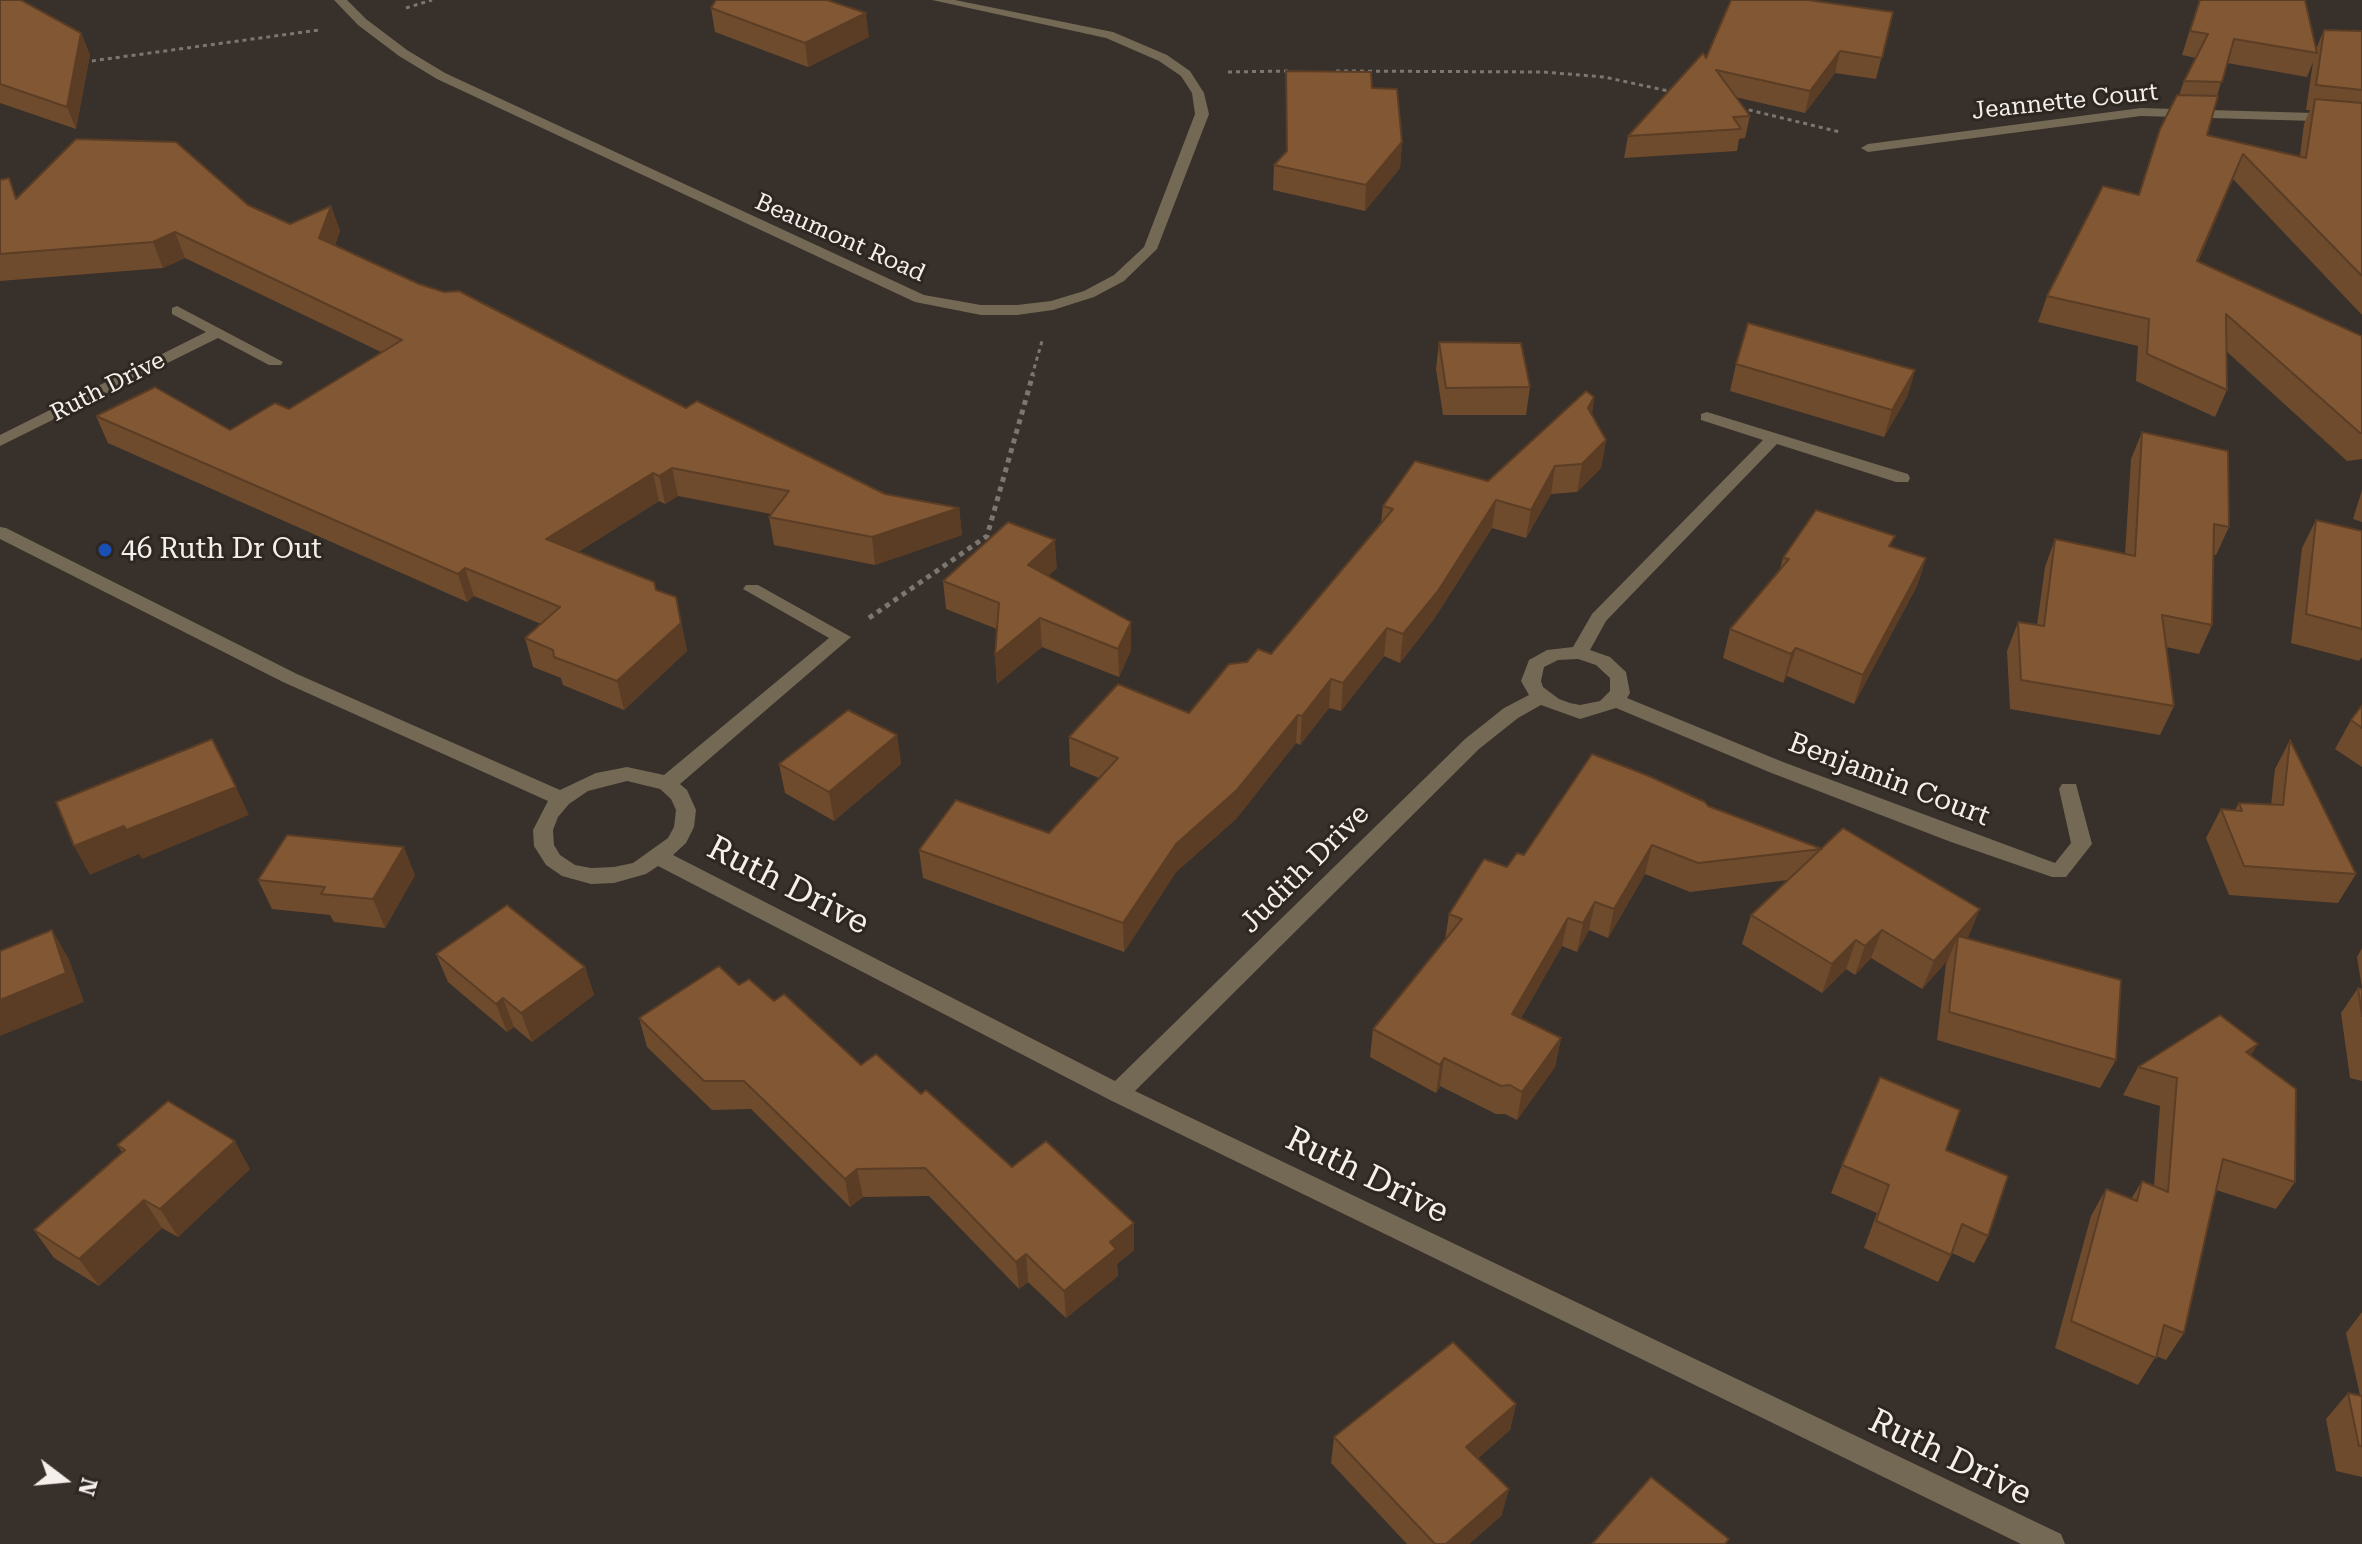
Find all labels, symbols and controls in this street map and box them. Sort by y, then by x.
street label: Jeannette Court [1971,78,2159,126]
street label: Beaumont Road [750,188,930,288]
street label: Ruth Drive [46,346,170,428]
place label: 46 Ruth Dr Out [121,533,322,567]
marker: 46 Ruth Dr Out [96,541,114,559]
street label: Benjamin Court [1784,726,1994,834]
street label: Judith Drive [1234,798,1376,940]
street label: Ruth Drive [700,828,876,944]
street label: Ruth Drive [1279,1119,1455,1233]
street label: Ruth Drive [1862,1401,2038,1515]
north arrow [24,1440,104,1520]
text: N [73,1475,102,1498]

